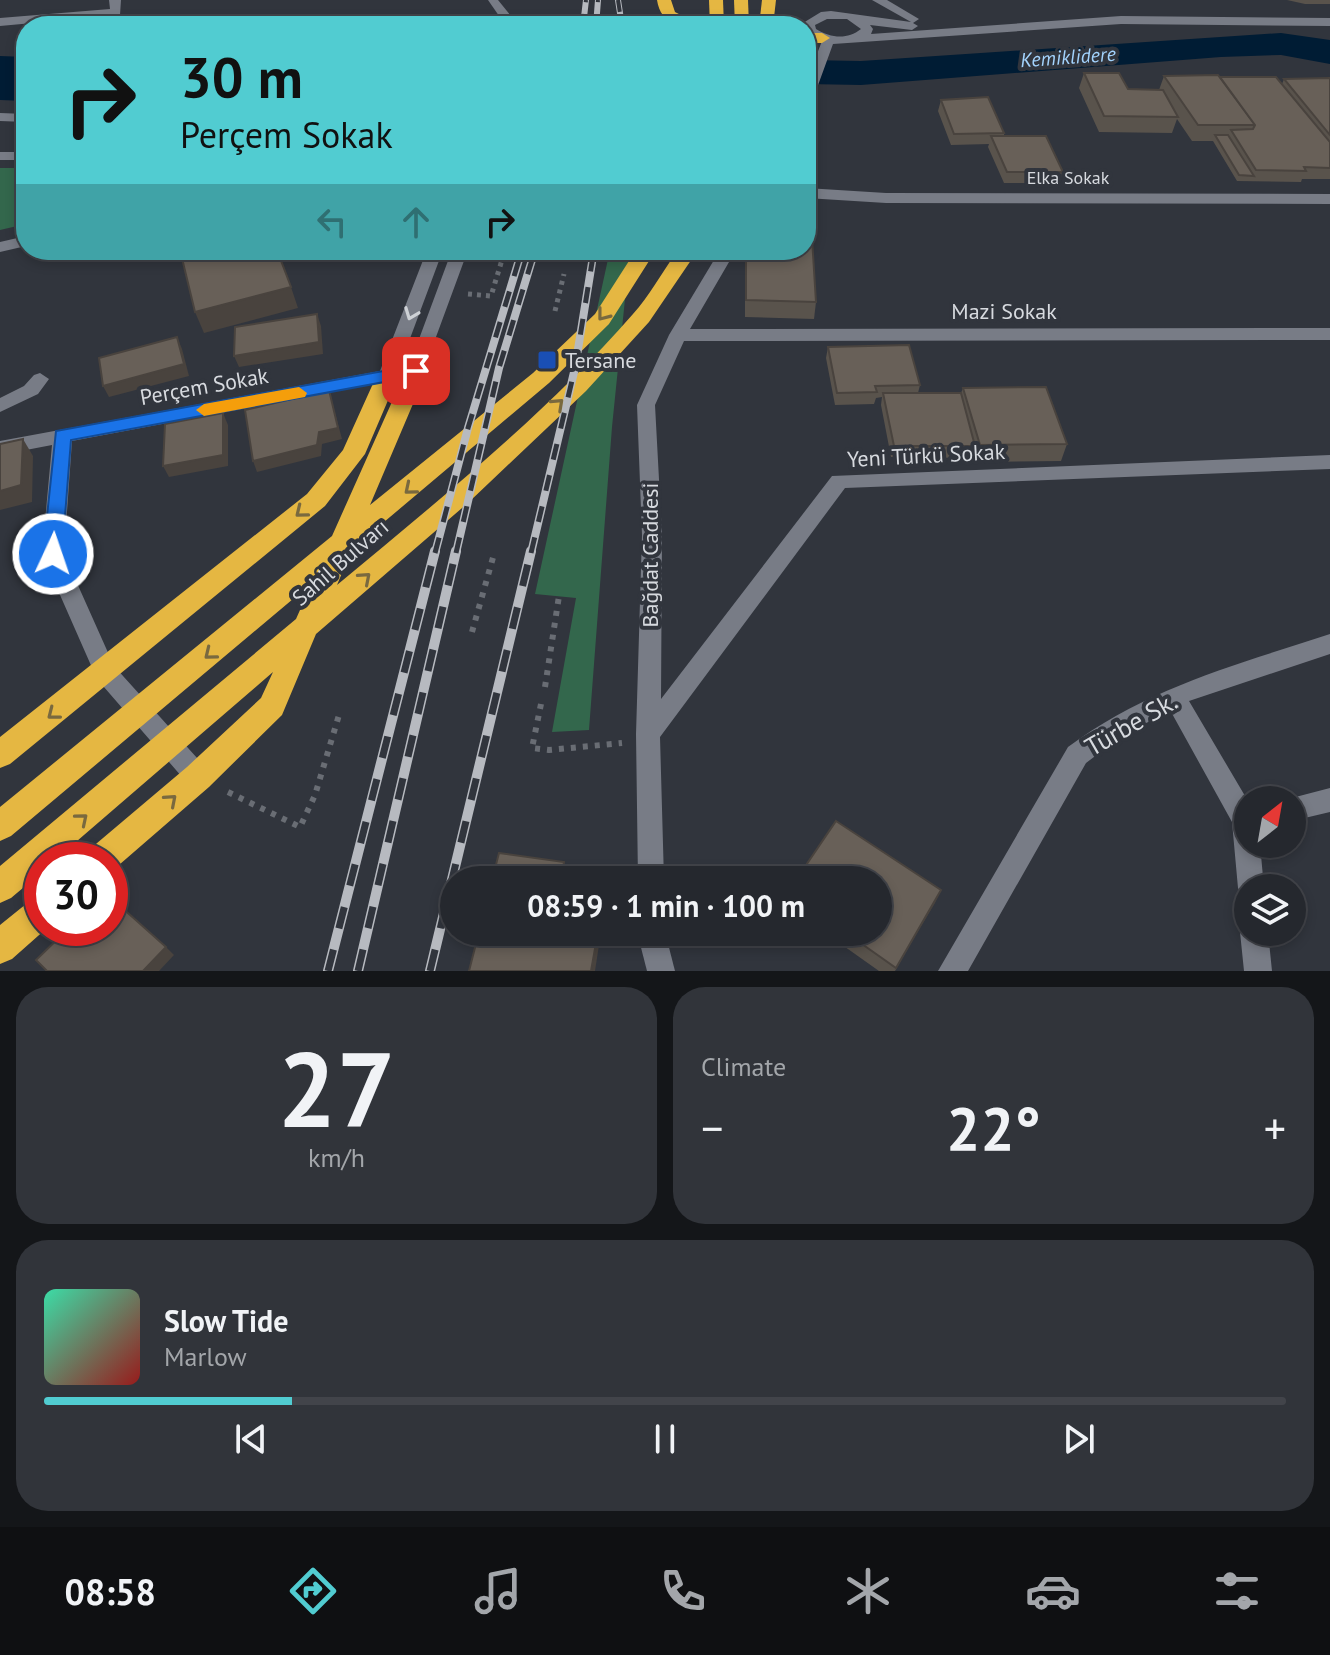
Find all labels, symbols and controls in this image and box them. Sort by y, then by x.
text: 30 m [180,41,303,113]
water label: Kemiklidere [1019,41,1117,73]
icon: right [48,48,152,152]
text: Perçem Sokak [180,111,393,158]
street label: Elka Sokak [1027,166,1110,189]
icon: left [310,200,354,244]
icon: ahead [394,200,438,244]
icon: right [478,200,522,244]
street label: Mazi Sokak [951,297,1057,325]
one-way arrow [404,306,421,320]
one-way arrow [598,306,613,320]
pin [382,337,450,405]
place label: Tersane [565,346,636,374]
icon: arrive [394,349,438,393]
marker: Tersane [536,349,558,371]
street label: Perçem Sokak [138,361,271,411]
one-way arrow [549,400,564,414]
street label: Yeni Türkü Sokak [846,437,1006,473]
one-way arrow [405,479,419,494]
street label: Bağdat Caddesi [636,483,664,627]
one-way arrow [296,502,310,517]
position arrow [11,512,95,596]
street label: Sahil Bulvarı [286,512,394,612]
one-way arrow [355,573,370,588]
one-way arrow [204,644,219,659]
street label: Türbe Sk. [1079,684,1183,763]
one-way arrow [47,705,62,719]
north arrow [1234,786,1306,858]
map controls [1234,786,1306,946]
one-way arrow [162,795,176,810]
one-way arrow [72,814,87,829]
speed limit sign: 30 [24,842,128,946]
button: layers [1234,874,1306,946]
text: 08:59 · 1 min · 100 m [527,886,805,925]
text: 27 [278,1021,395,1156]
text: Climate [701,1050,786,1083]
text: 22° [946,1089,1041,1167]
text: − [701,1099,723,1156]
text: + [1264,1099,1286,1156]
text: km/h [308,1141,365,1174]
text: Slow Tide [164,1301,289,1340]
text: Marlow [164,1340,247,1373]
icon: previous [229,1417,273,1461]
icon: pause [643,1417,687,1461]
icon: next [1057,1417,1101,1461]
icon: directions [285,1563,341,1619]
icon: music [470,1563,526,1619]
icon: phone [655,1563,711,1619]
icon: climate [840,1563,896,1619]
icon: car [1025,1563,1081,1619]
icon: filters [1209,1563,1265,1619]
text: 08:58 [64,1568,156,1615]

